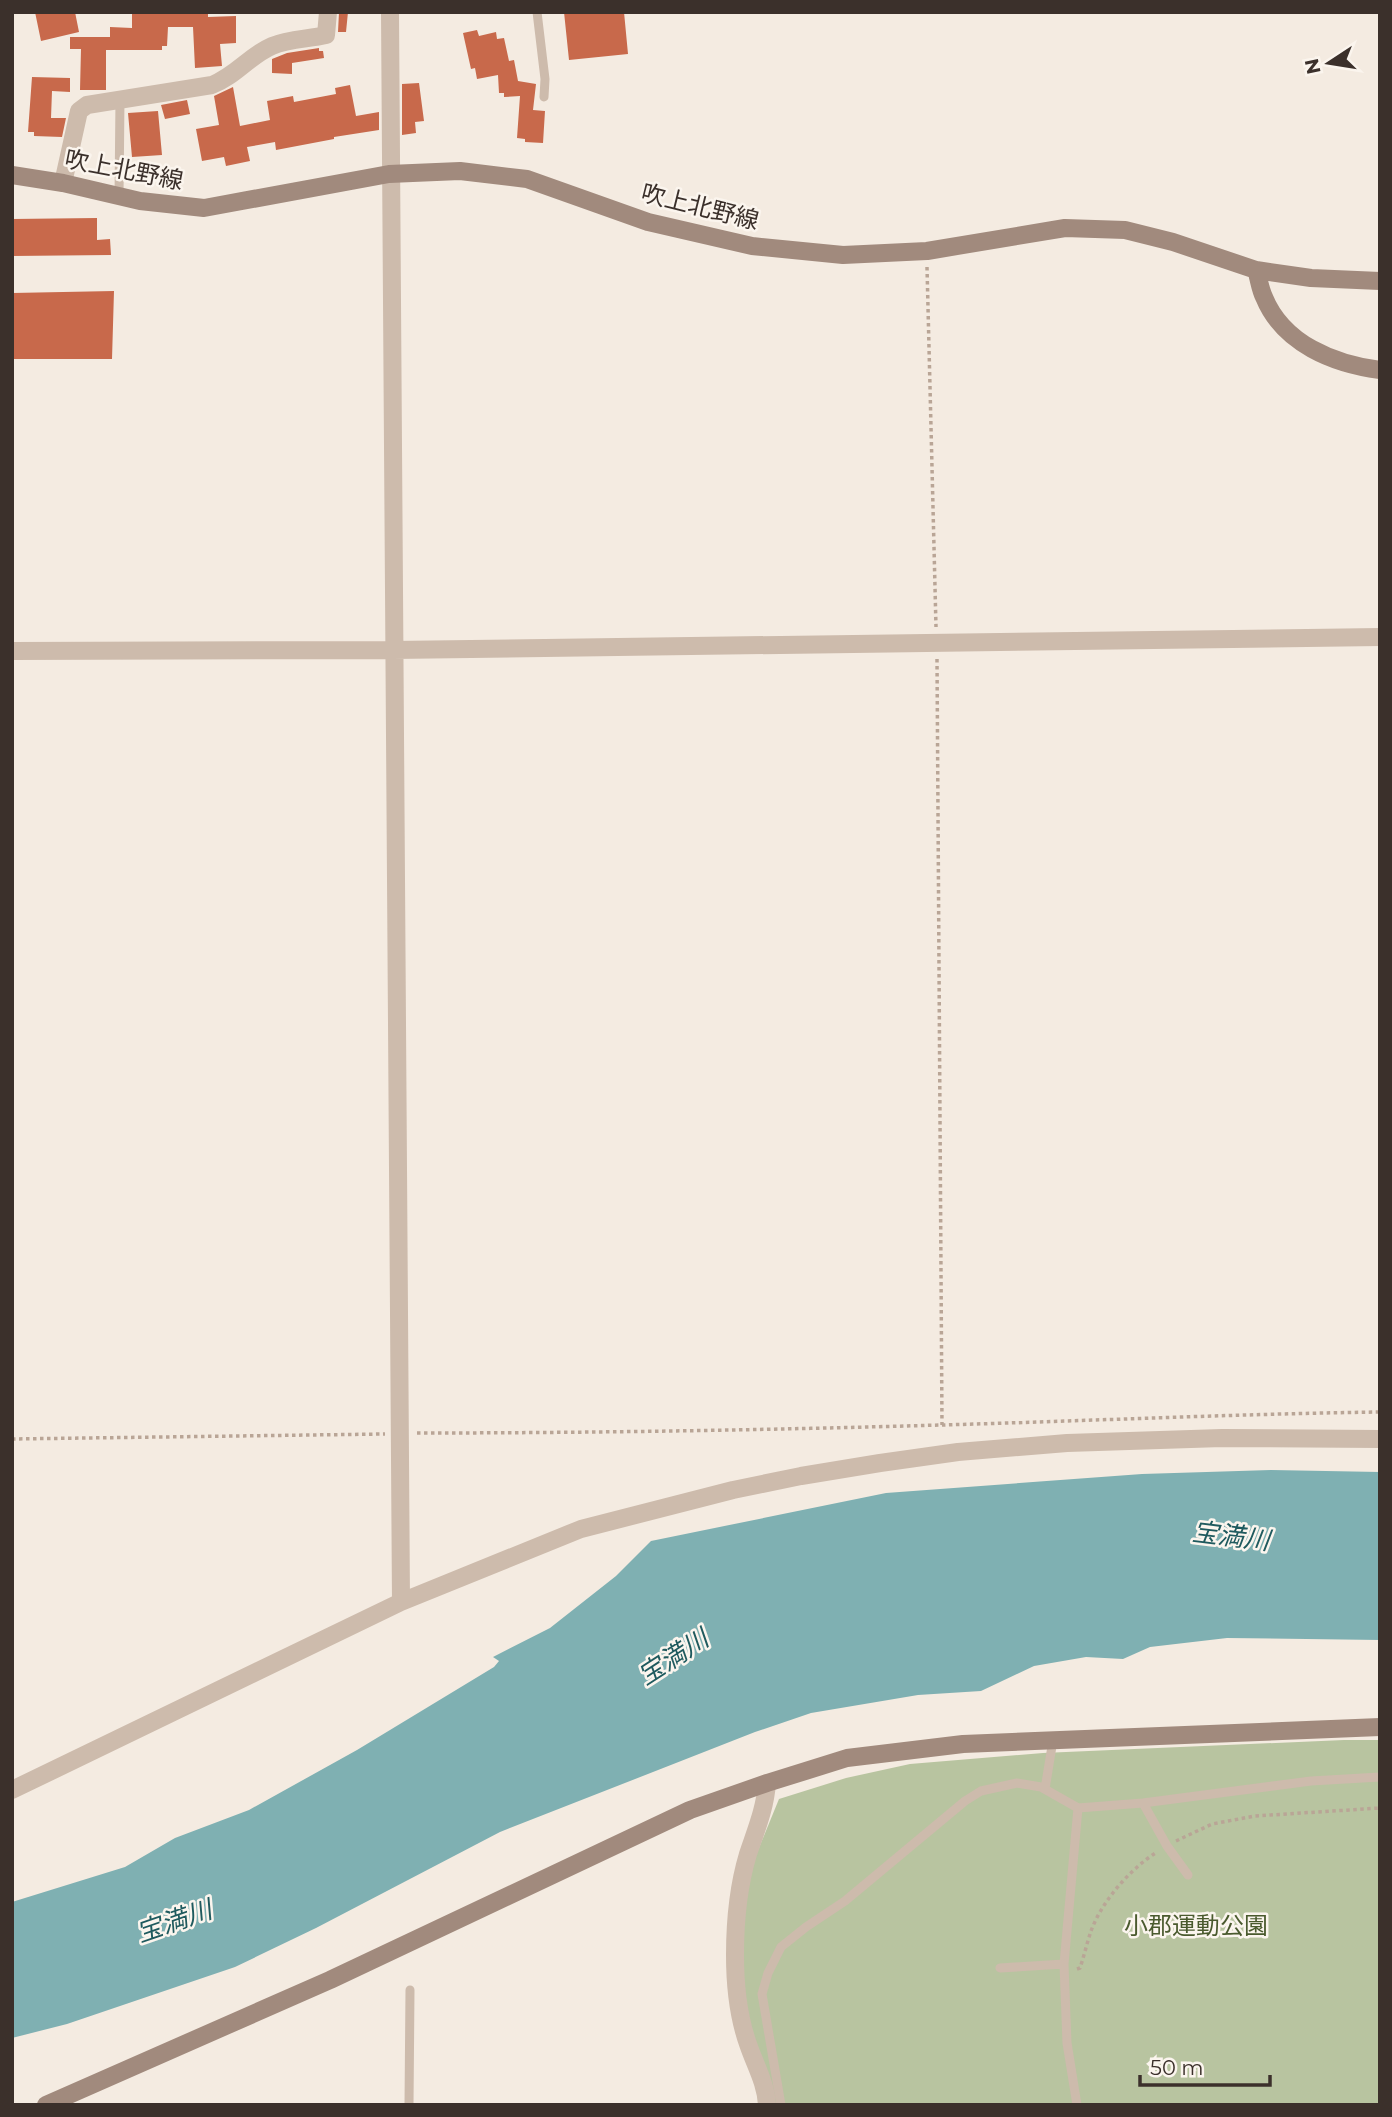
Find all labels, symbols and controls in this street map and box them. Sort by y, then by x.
north arrow [1294,28,1364,98]
text: N [1300,57,1326,76]
street label: 吹上北野線 [62,144,186,195]
street label: 吹上北野線 [638,178,762,235]
water label: 宝満川 [1190,1515,1275,1557]
water label: 宝満川 [632,1621,717,1692]
water label: 宝満川 [132,1892,219,1949]
park label: 小郡運動公園 [1124,1911,1268,1940]
scale bar [1140,2044,1270,2088]
text: 50 m [1150,2055,1204,2080]

